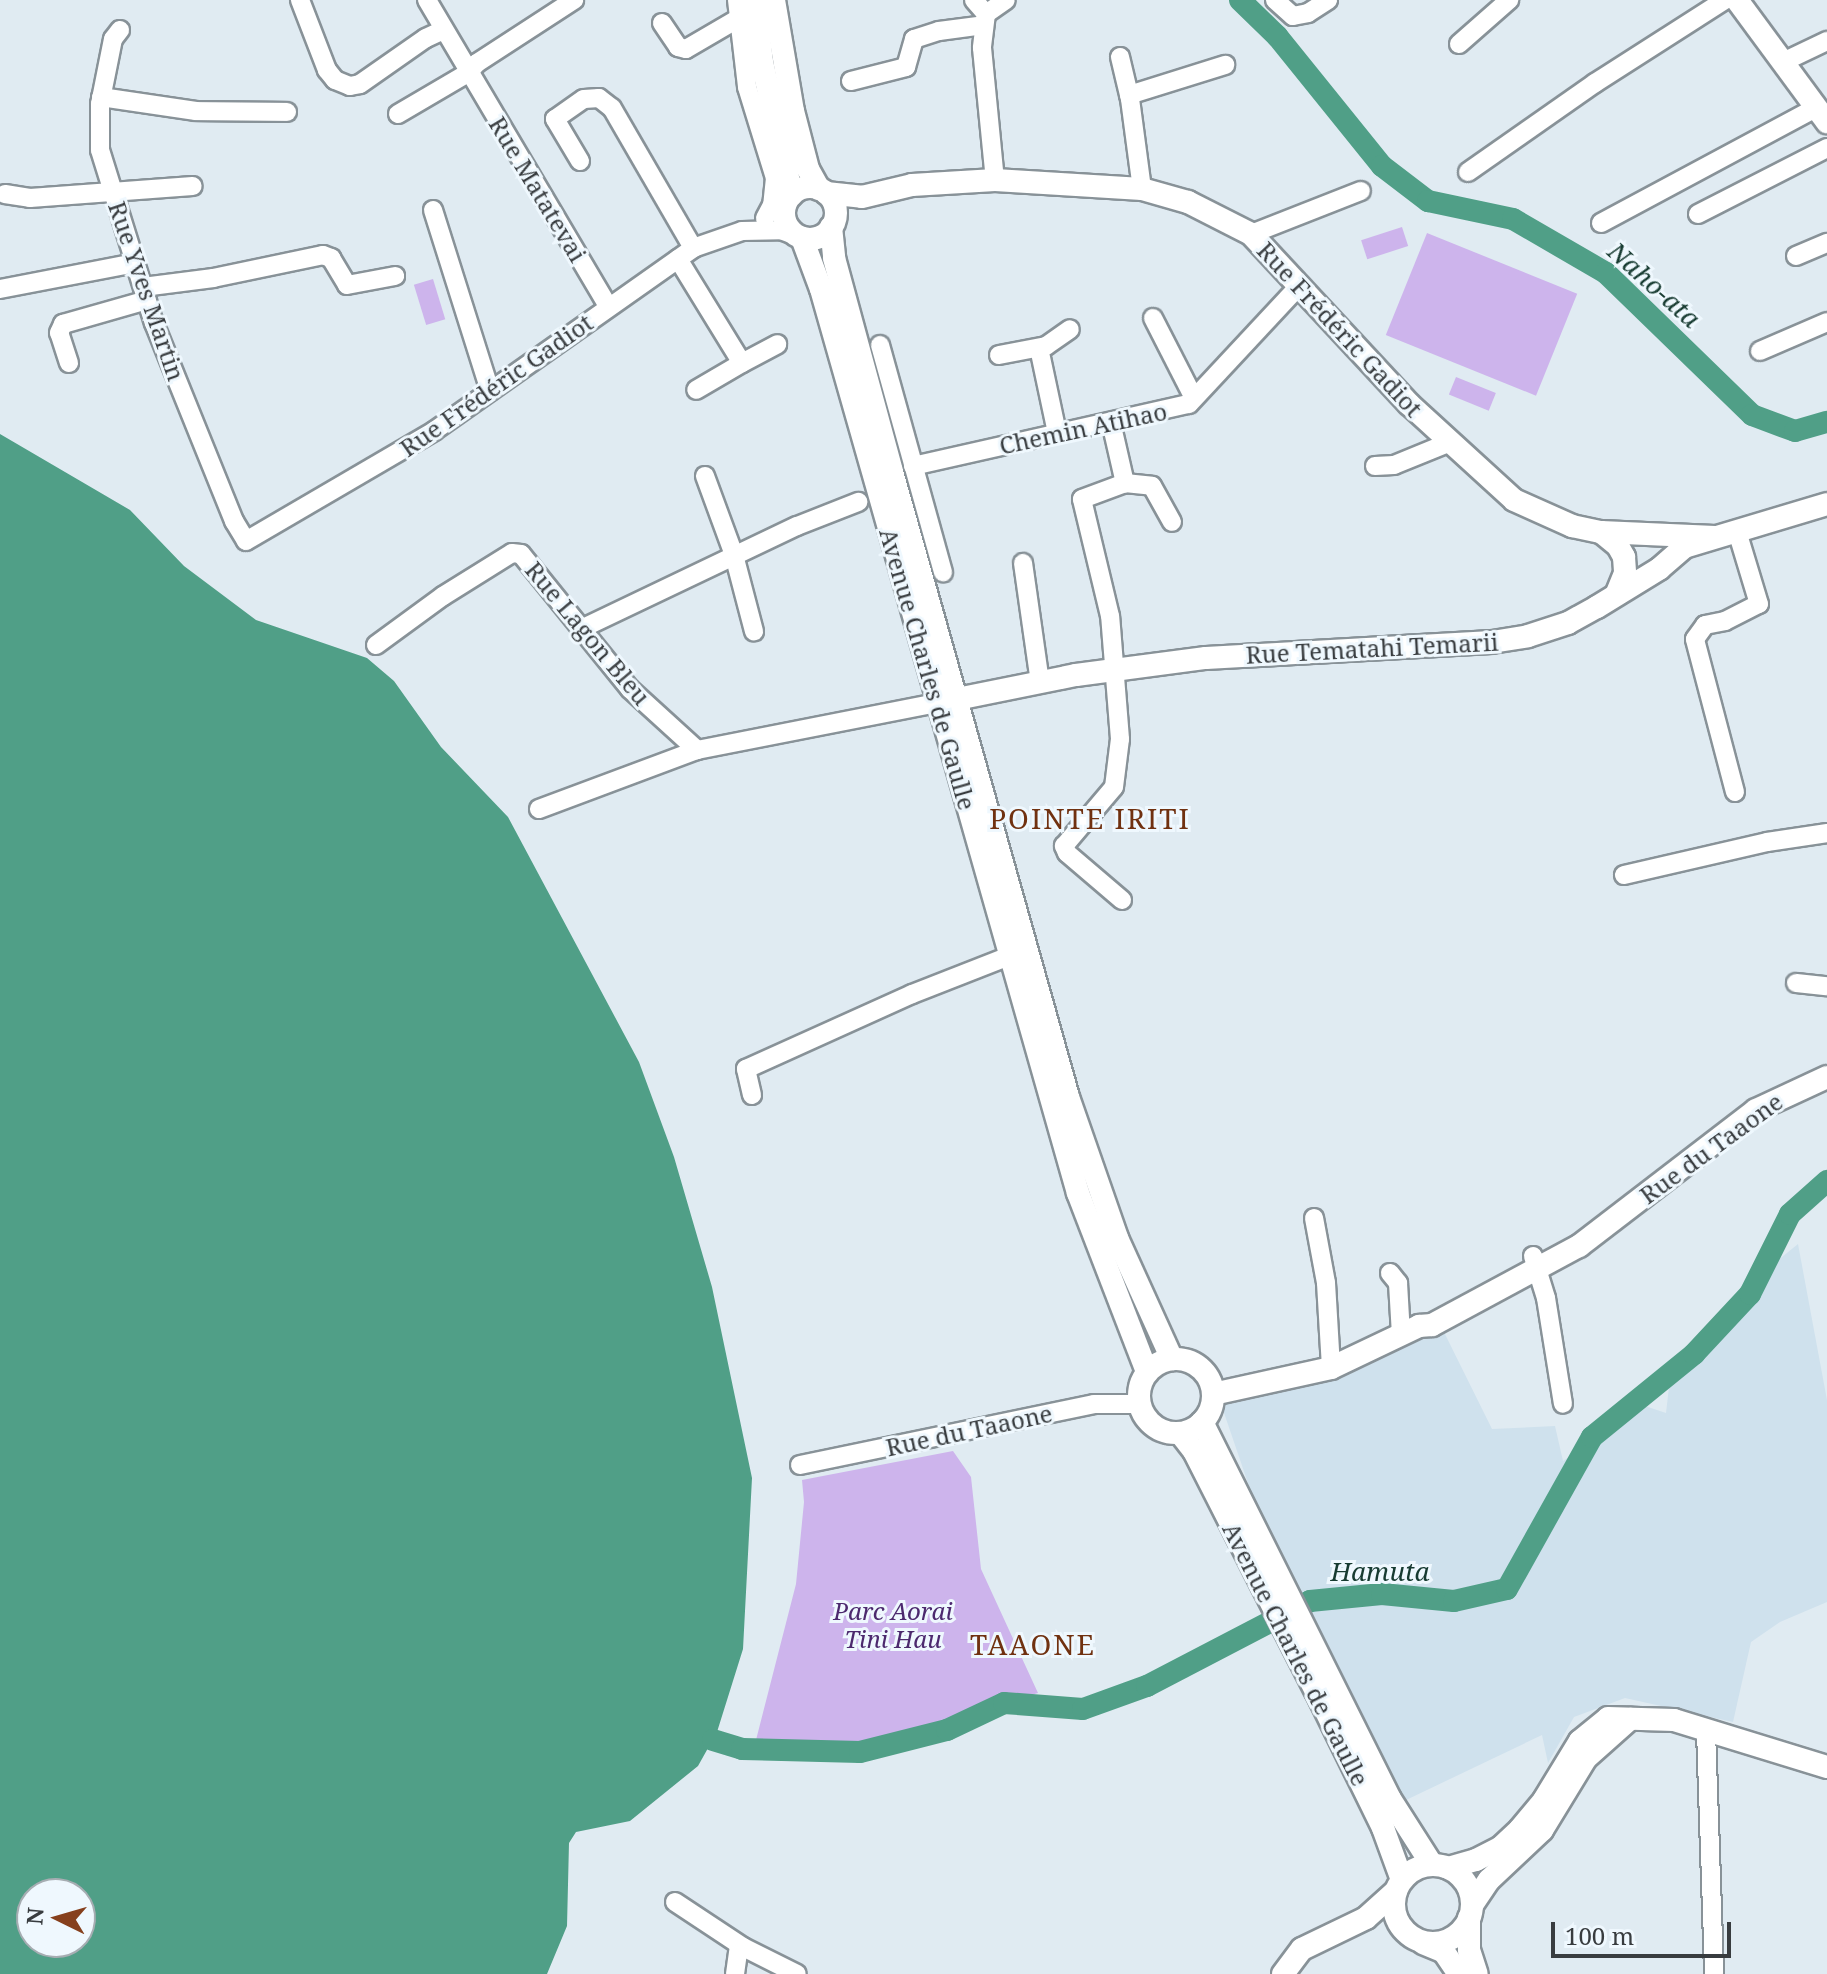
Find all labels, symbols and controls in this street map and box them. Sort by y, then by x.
street label: Rue Matatevai [483,111,593,267]
street label: Rue Yves Martin [103,198,191,384]
street label: Rue Frédéric Gadiot [1252,236,1428,422]
water label: Naho-ata [1602,236,1706,334]
street label: Rue Frédéric Gadiot [394,308,598,462]
street label: Chemin Atihao [997,396,1169,460]
street label: Avenue Charles de Gaulle [874,525,982,813]
street label: Rue Lagon Bleu [520,555,656,711]
street label: Rue Tematahi Temarii [1245,627,1499,669]
district label: POINTE IRITI [989,801,1191,835]
street label: Rue du Taaone [1634,1087,1788,1209]
street label: Rue du Taaone [883,1398,1055,1462]
street label: Avenue Charles de Gaulle [1217,1518,1375,1790]
water label: Hamuta [1330,1556,1430,1588]
park label: Parc Aorai Tini Hau [833,1597,953,1653]
district label: TAAONE [970,1627,1096,1661]
north arrow [16,1878,96,1958]
text: N [18,1906,50,1926]
scale bar [1555,1906,1735,1956]
text: 100 m [1565,1919,1634,1952]

